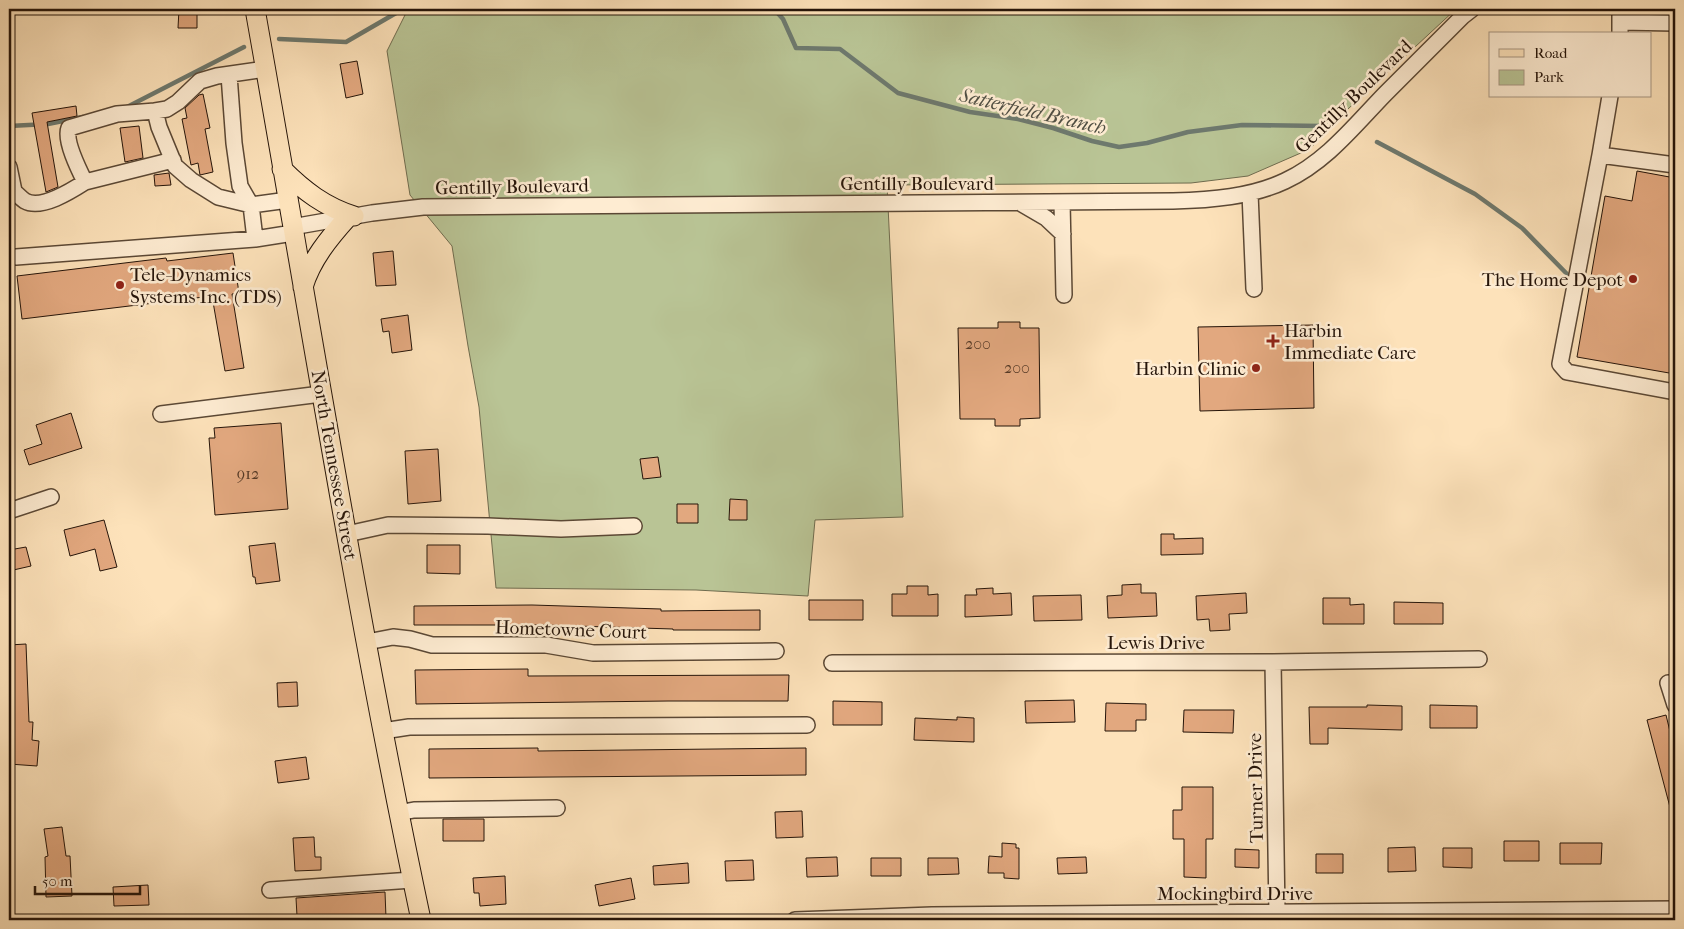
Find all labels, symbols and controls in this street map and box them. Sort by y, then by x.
legend [1489,32,1652,98]
street label: Gentilly Boulevard [1291,35,1417,158]
text: Road [1534,44,1568,62]
text: Park [1534,68,1564,86]
water label: Satterfield Branch [956,83,1108,140]
street label: Gentilly Boulevard [840,173,994,195]
street label: Gentilly Boulevard [435,175,590,199]
place label: Tele-Dynamics Systems Inc. (TDS) [130,264,282,308]
place label: The Home Depot [1482,269,1623,291]
marker: The Home Depot [1627,273,1639,285]
marker: Tele-Dynamics Systems Inc. (TDS) [114,279,126,291]
place label: Harbin Immediate Care [1284,320,1416,364]
house number: 200 [965,334,991,353]
marker: Harbin Immediate Care [1266,334,1280,348]
house number: 200 [1004,358,1030,377]
place label: Harbin Clinic [1135,358,1246,380]
marker: Harbin Clinic [1250,362,1262,374]
street label: North Tennessee Street [306,369,362,562]
house number: 912 [237,464,259,483]
street label: Hometowne Court [495,616,648,644]
street label: Lewis Drive [1107,632,1205,654]
street label: Turner Drive [1244,733,1268,843]
scale bar [35,864,140,896]
text: 50 m [42,872,73,890]
street label: Mockingbird Drive [1157,883,1313,905]

